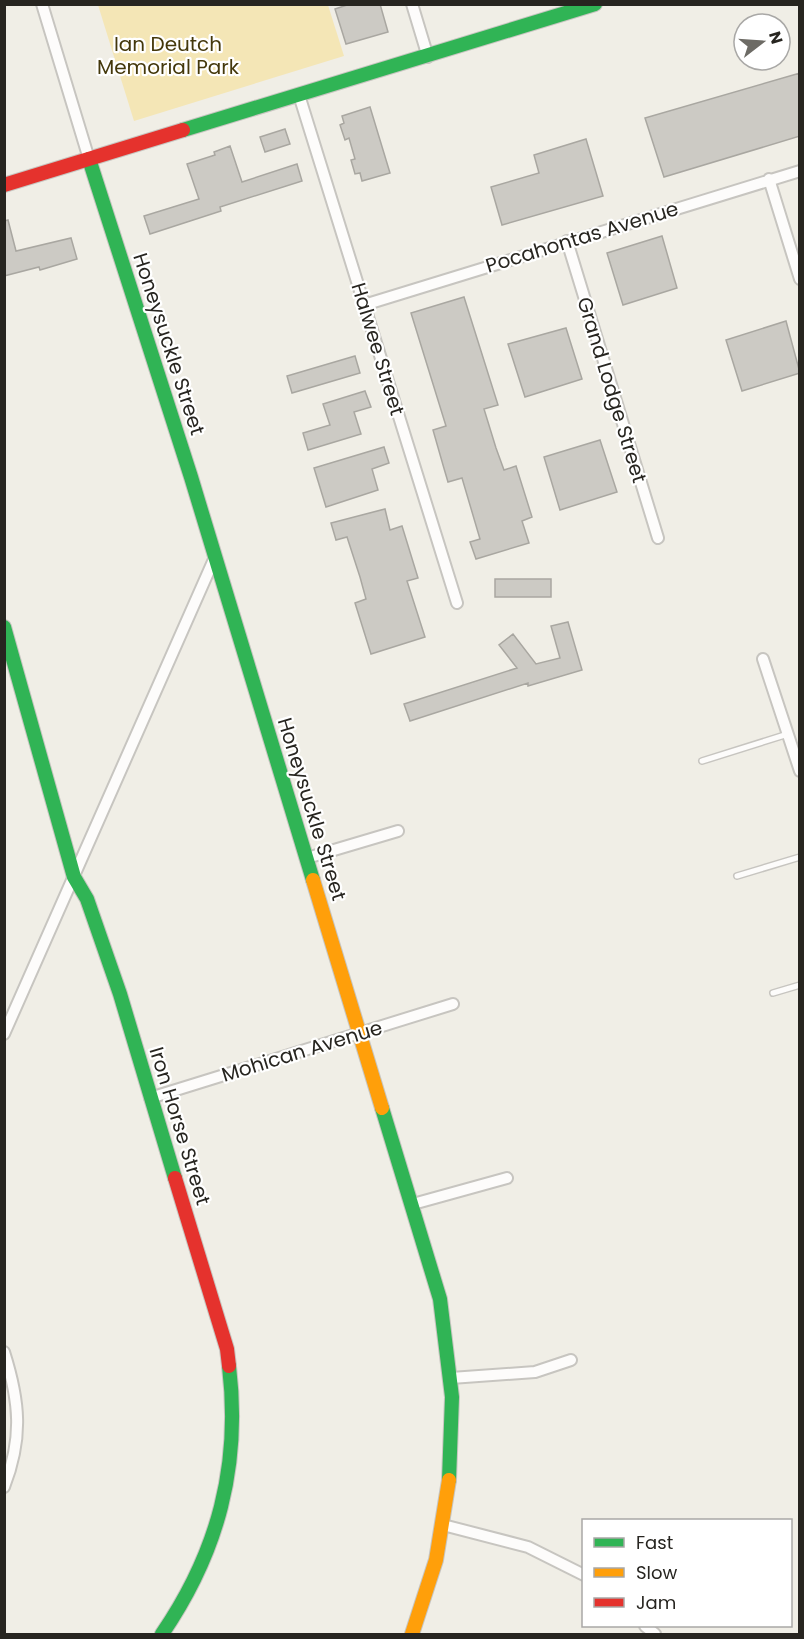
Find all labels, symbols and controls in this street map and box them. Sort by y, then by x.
north arrow [732,12,792,72]
text: N [763,29,789,47]
park label: Ian Deutch Memorial Park [97,30,240,81]
street label: Pocahontas Avenue [482,194,682,280]
street label: Honeysuckle Street [126,249,212,439]
street label: Halwee Street [345,279,411,419]
street label: Grand Lodge Street [570,294,654,486]
street label: Honeysuckle Street [271,714,353,904]
street label: Mohican Avenue [218,1013,386,1089]
street label: Iron Horse Street [143,1043,217,1209]
legend [582,1519,792,1627]
text: Fast [636,1530,673,1555]
text: Slow [636,1560,678,1585]
text: Jam [636,1590,676,1615]

